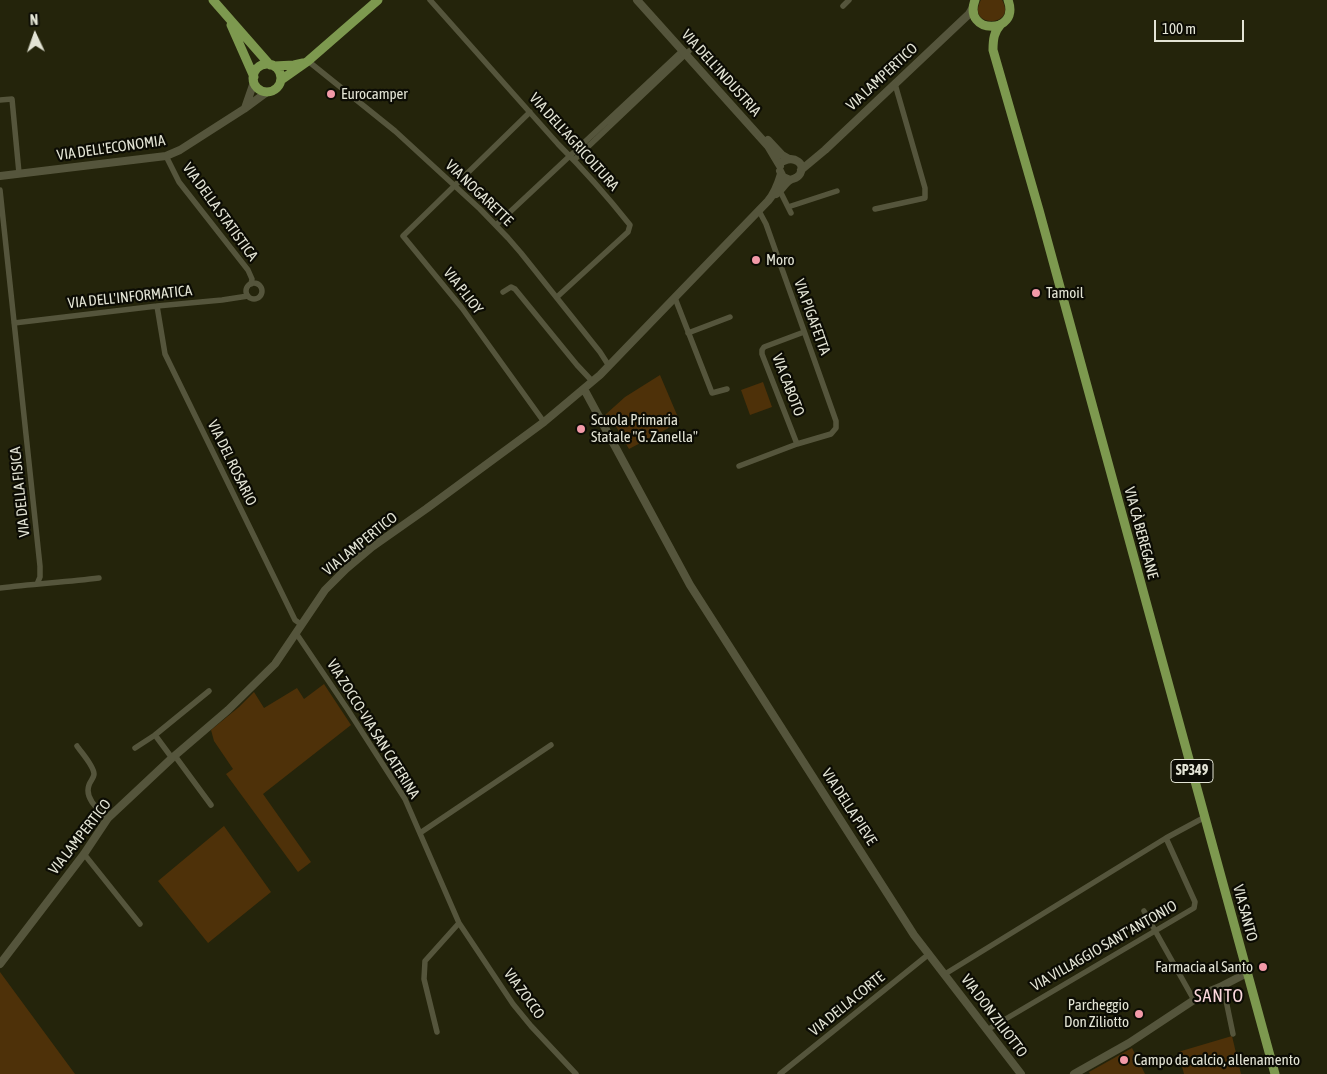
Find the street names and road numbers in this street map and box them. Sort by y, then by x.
street label: VIA DELL'INDUSTRIA [677,26,765,120]
street label: VIA LAMPERTICO [843,40,921,114]
street label: VIA DELL'AGRICOLTURA [525,89,623,195]
street label: VIA DELL'ECONOMIA [56,131,166,165]
street label: VIA NOGARETTE [441,156,517,230]
street label: VIA DELLA STATISTICA [178,160,262,264]
street label: VIA P.LIOY [439,264,487,318]
street label: VIA PIGAFETTA [790,277,834,357]
street label: VIA DELL'INFORMATICA [67,282,193,312]
street label: VIA CABOTO [768,351,808,419]
street label: VIA DEL ROSARIO [204,417,260,509]
street label: VIA DELLA FISICA [6,446,34,538]
street label: VIA CÀ BEREGANE [1120,485,1162,581]
street label: VIA LAMPERTICO [319,508,401,580]
street label: VIA ZOCCO-VIA SAN CATERINA [323,656,423,802]
road number: SP349 [1171,759,1213,782]
street label: VIA DELLA PIEVE [818,765,880,849]
street label: VIA LAMPERTICO [45,796,115,878]
street label: VIA SANTO [1229,883,1261,943]
street label: VIA VILLAGGIO SANT'ANTONIO [1028,897,1180,995]
street label: VIA ZOCCO [500,965,548,1023]
street label: VIA DELLA CORTE [806,968,888,1040]
street label: VIA DON ZILIOTTO [957,971,1031,1061]

